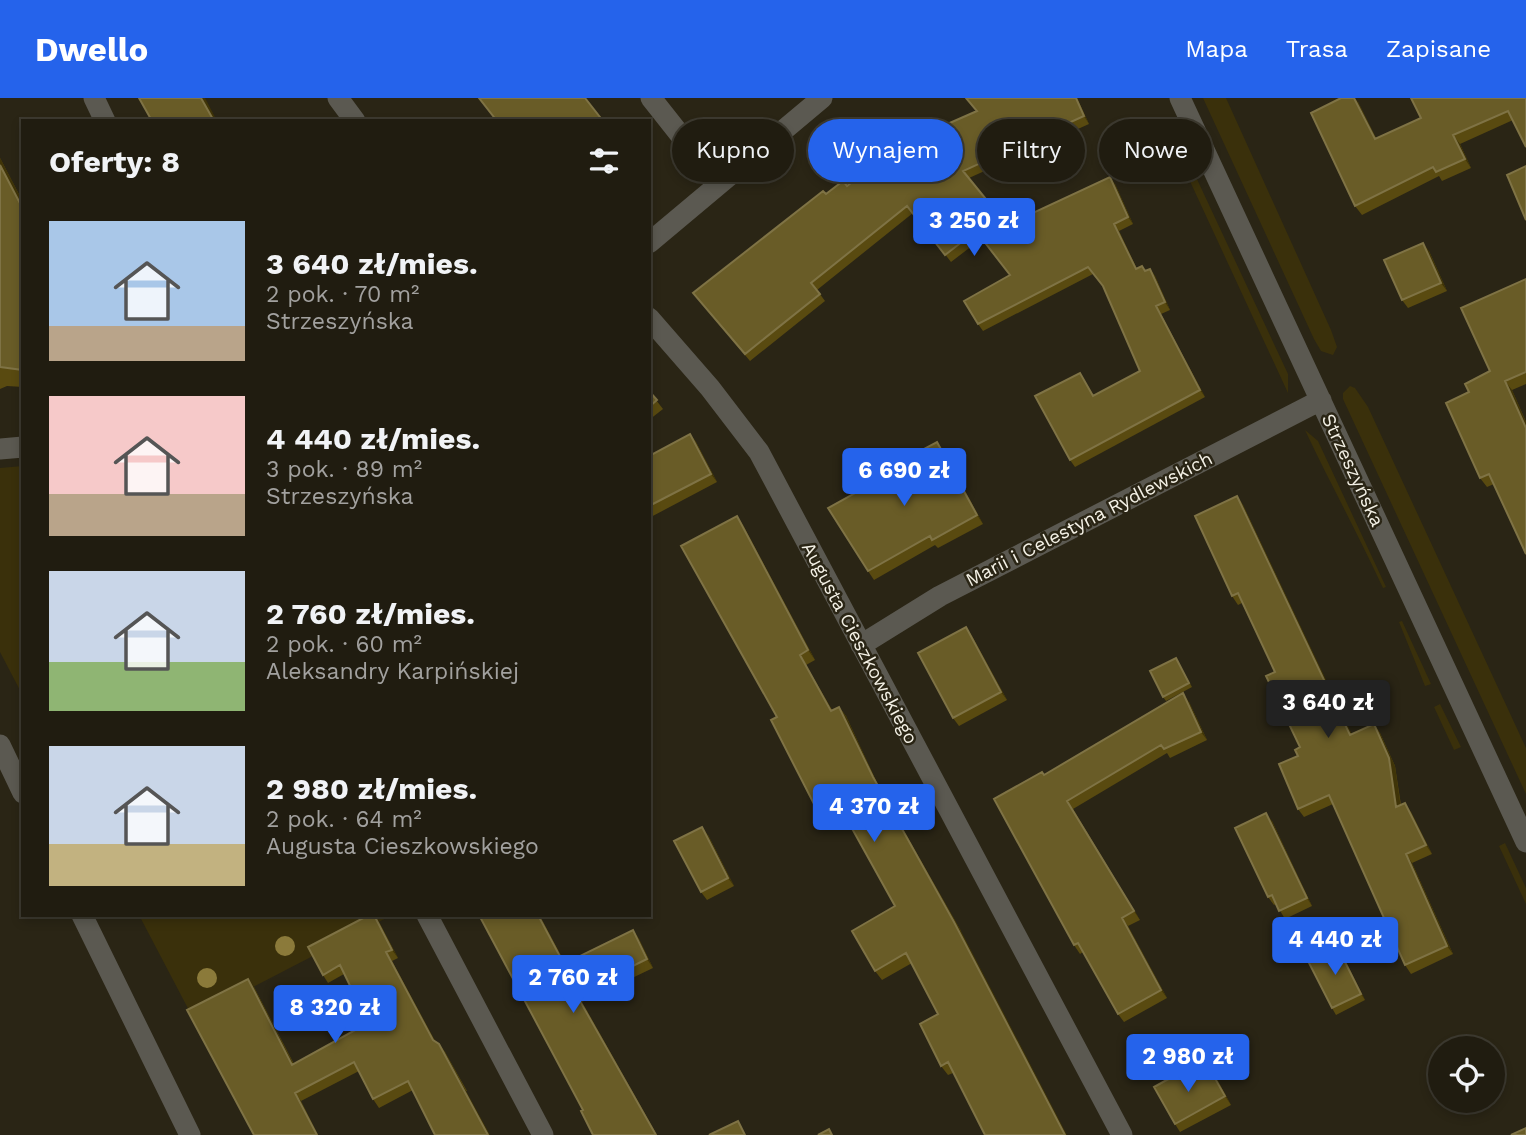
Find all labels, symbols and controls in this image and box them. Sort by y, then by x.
text: Dwello [35,30,148,69]
text: Mapa [1185,35,1248,63]
text: Trasa [1286,35,1348,63]
text: Zapisane [1386,35,1491,63]
chip: Kupno [672,119,794,182]
chip: Wynajem [808,119,963,182]
chip: Filtry [977,119,1085,182]
chip: Nowe [1099,119,1212,182]
icon: filters [585,142,623,180]
text: Oferty: 8 [49,144,180,179]
pin: 3 250 zł [902,198,1046,258]
text: 3 250 zł [929,207,1019,234]
text: 3 640 zł/mies. [266,246,478,281]
icon: home [105,249,189,333]
text: 2 pok. · 70 m² [266,281,420,308]
text: Strzeszyńska [266,308,414,335]
street label: Strzeszyńska [1317,410,1389,530]
text: 4 440 zł/mies. [266,421,480,456]
icon: home [105,424,189,508]
street label: Marii i Celestyna Rydlewskich [962,447,1216,591]
pin: 6 690 zł [832,448,976,508]
text: 3 pok. · 89 m² [266,456,422,483]
text: 6 690 zł [858,457,950,484]
text: Strzeszyńska [266,483,414,510]
street label: Augusta Cieszkowskiego [797,538,923,748]
text: 2 760 zł/mies. [266,596,475,631]
icon: home [105,599,189,683]
text: 2 pok. · 60 m² [266,631,422,658]
text: Aleksandry Karpińskiej [266,658,519,685]
pin: 3 640 zł [1256,680,1400,740]
text: 3 640 zł [1282,689,1374,716]
text: 2 980 zł/mies. [266,771,477,806]
icon: home [105,774,189,858]
pin: 4 370 zł [802,784,946,844]
text: 4 370 zł [829,793,919,820]
text: 2 pok. · 64 m² [266,806,422,833]
text: Augusta Cieszkowskiego [266,833,539,860]
pin: 4 440 zł [1263,918,1407,977]
text: 4 440 zł [1288,926,1382,953]
pin: 2 760 zł [501,956,645,1015]
text: 2 760 zł [528,964,618,991]
pin: 8 320 zł [263,986,407,1045]
text: 8 320 zł [290,994,380,1021]
pin: 2 980 zł [1116,1034,1260,1094]
map controls [1428,1036,1505,1113]
button: locate [1428,1036,1505,1113]
text: 2 980 zł [1142,1043,1234,1070]

